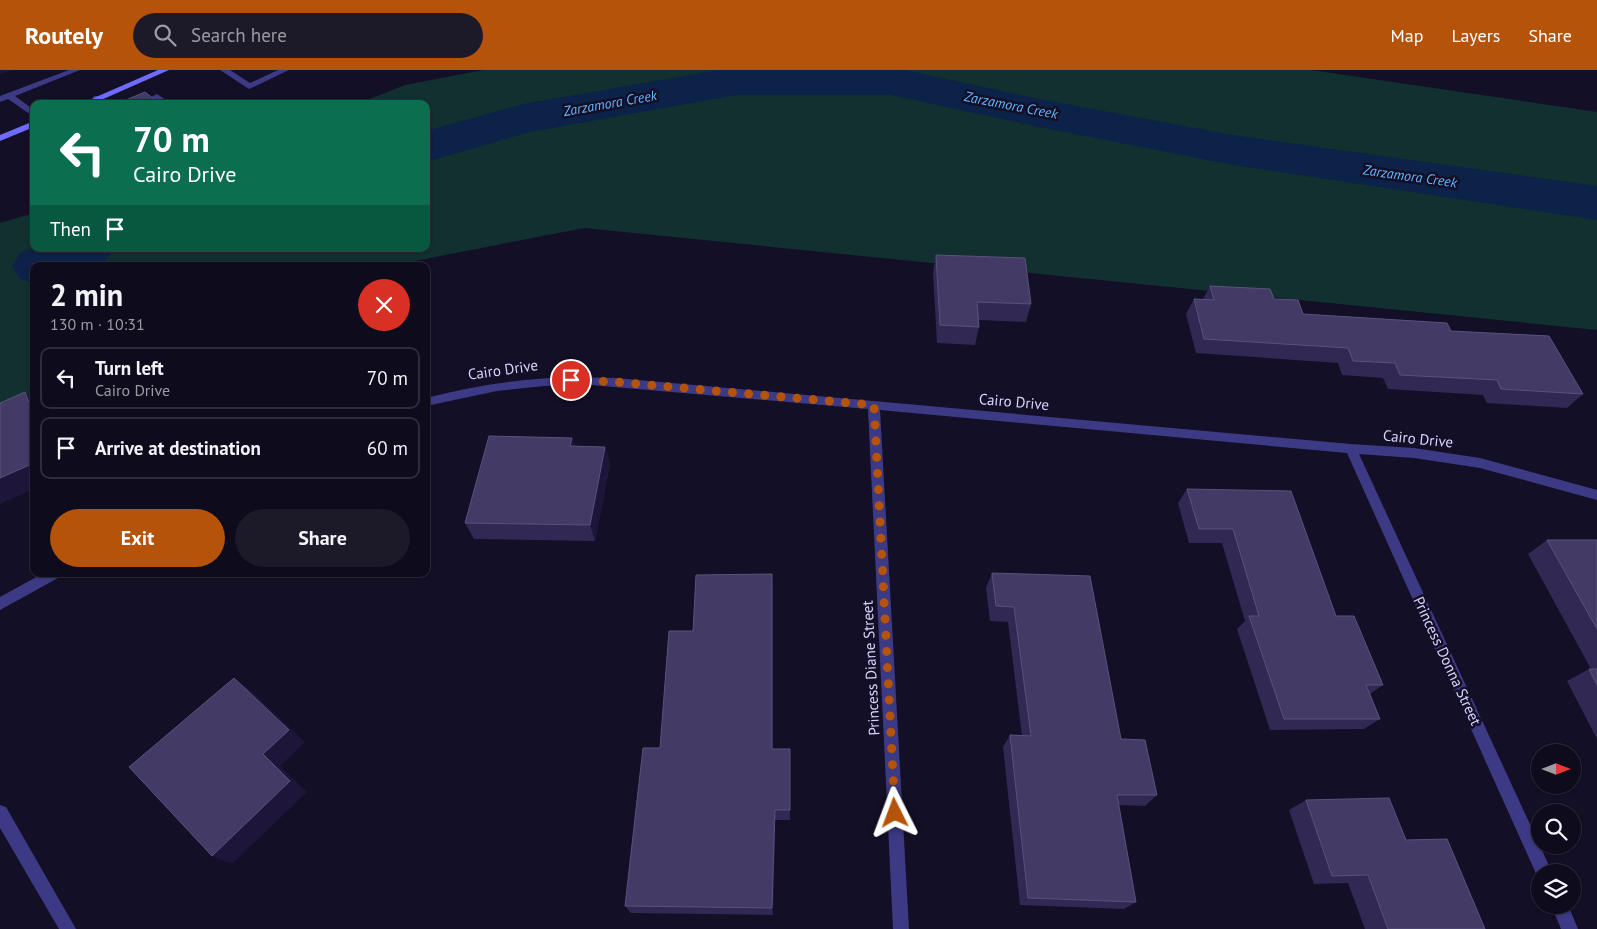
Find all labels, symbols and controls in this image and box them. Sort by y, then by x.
search box [133,13,483,58]
text: Routely [25,20,103,51]
icon: search [151,21,179,49]
text: Search here [191,23,287,47]
text: Map [1391,24,1423,47]
text: Layers [1451,24,1500,47]
text: Share [1528,24,1572,47]
water label: Zarzamora Creek [561,86,659,120]
water label: Zarzamora Creek [962,87,1060,123]
text: 70 m [133,116,210,162]
icon: left [50,120,115,185]
text: Cairo Drive [133,160,236,188]
water label: Zarzamora Creek [1361,160,1459,192]
icon: arrive [101,215,129,243]
text: Then [50,217,91,241]
text: 2 min [50,275,123,314]
button: close [358,279,410,331]
text: 130 m · 10:31 [50,314,145,334]
street label: Cairo Drive [467,355,539,384]
text: Turn left [95,356,164,380]
pin [550,359,592,401]
icon: left [52,364,80,392]
text: 70 m [367,366,408,390]
icon: arrive [557,366,585,394]
text: Cairo Drive [95,380,170,400]
street label: Cairo Drive [978,389,1050,414]
street label: Cairo Drive [1382,425,1454,452]
icon: arrive [52,434,80,462]
text: Arrive at destination [95,436,261,460]
text: 60 m [367,436,408,460]
button: Exit [50,509,225,567]
button: Share [235,509,410,567]
street label: Princess Donna Street [1409,593,1486,728]
street label: Princess Diane Street [857,600,884,736]
north arrow [1531,744,1581,794]
map controls [1531,744,1581,914]
position arrow [868,786,920,838]
button: search [1531,804,1581,854]
button: layers [1531,864,1581,914]

